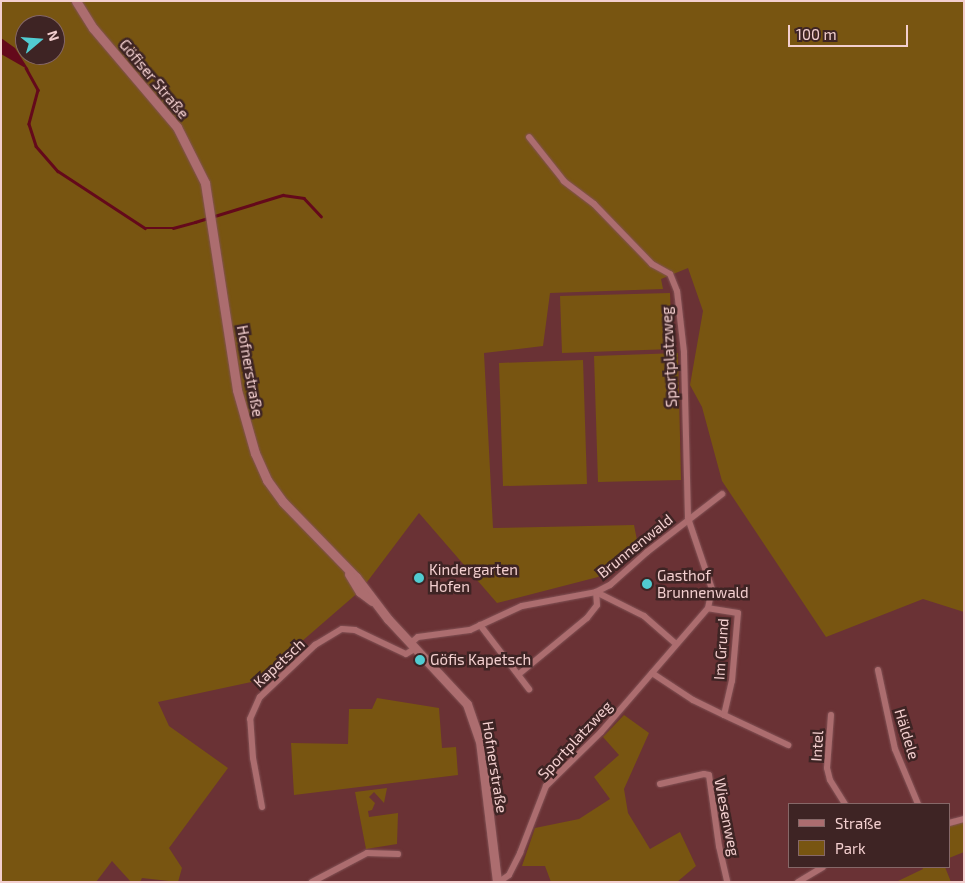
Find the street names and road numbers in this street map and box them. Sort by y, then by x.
street label: Göfiser Straße [115,35,193,123]
street label: Sportplatzweg [657,306,681,408]
street label: Hofnerstraße [233,324,267,418]
street label: Brunnenwald [594,510,676,582]
street label: Im Grund [710,618,732,680]
street label: Kapetsch [250,635,308,691]
street label: Sportplatzweg [534,697,616,783]
street label: Häldele [891,707,923,761]
street label: Hofnerstraße [479,720,511,814]
street label: Intel [807,730,827,762]
street label: Wiesenweg [711,776,743,858]

